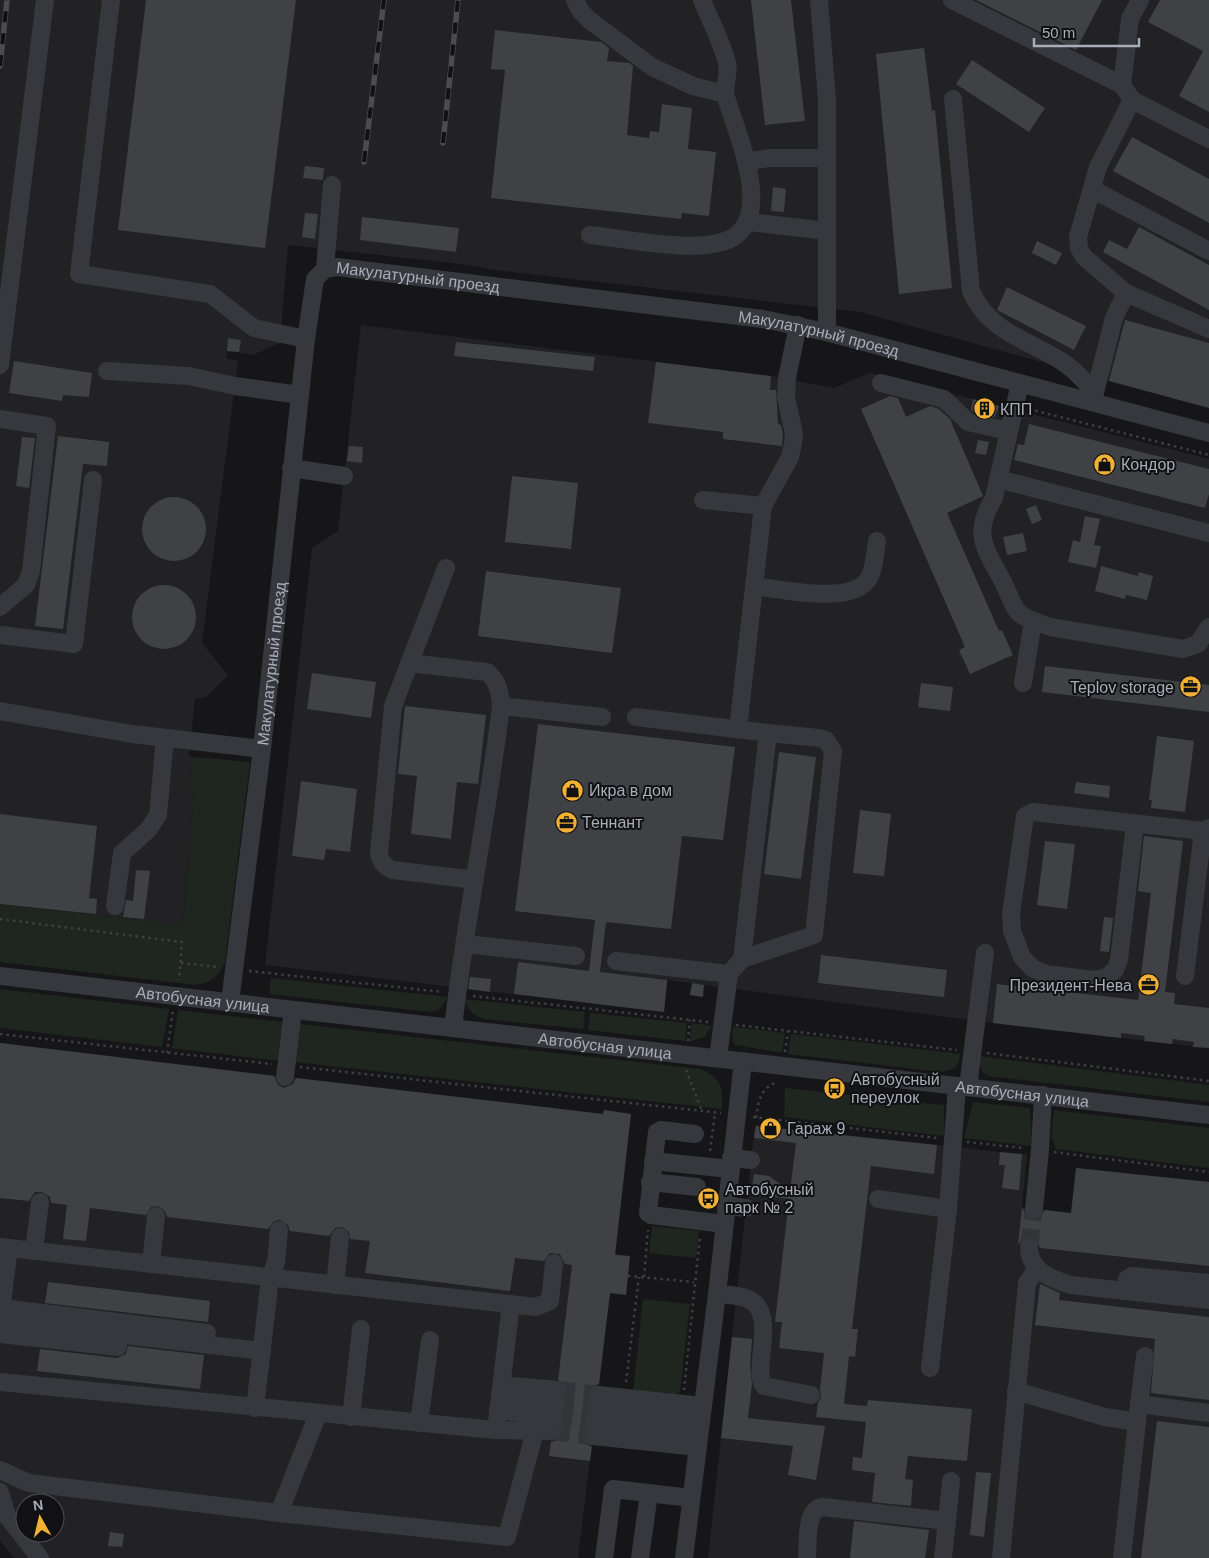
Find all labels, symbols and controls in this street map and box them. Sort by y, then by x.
scale bar [1034,15,1139,47]
text: 50 m [1042,24,1075,41]
street label: Макулатурный проезд [335,259,501,296]
street label: Макулатурный проезд [737,308,902,360]
building icon: КПП [972,397,996,421]
place label: КПП [1000,401,1032,418]
shop icon: Кондор [1093,452,1117,476]
place label: Кондор [1121,456,1175,473]
street label: Макулатурный проезд [254,580,289,746]
office icon: Teplov storage [1178,675,1202,699]
place label: Teplov storage [1070,679,1174,696]
shop icon: Икра в дом [561,778,585,802]
place label: Икра в дом [589,782,672,799]
office icon: Теннант [554,810,578,834]
place label: Теннант [582,814,643,831]
office icon: Президент-Нева [1136,973,1160,997]
place label: Президент-Нева [1009,977,1132,994]
street label: Автобусная улица [135,984,270,1016]
street label: Автобусная улица [537,1030,673,1062]
place label: Автобусный переулок [851,1071,940,1106]
bus stop icon: Автобусный переулок [823,1076,847,1100]
street label: Автобусная улица [954,1078,1090,1110]
shop icon: Гараж 9 [759,1116,783,1140]
place label: Гараж 9 [787,1120,846,1137]
place label: Автобусный парк № 2 [725,1181,814,1216]
bus stop icon: Автобусный парк № 2 [697,1186,721,1210]
north arrow [15,1493,65,1543]
text: N [32,1496,44,1514]

